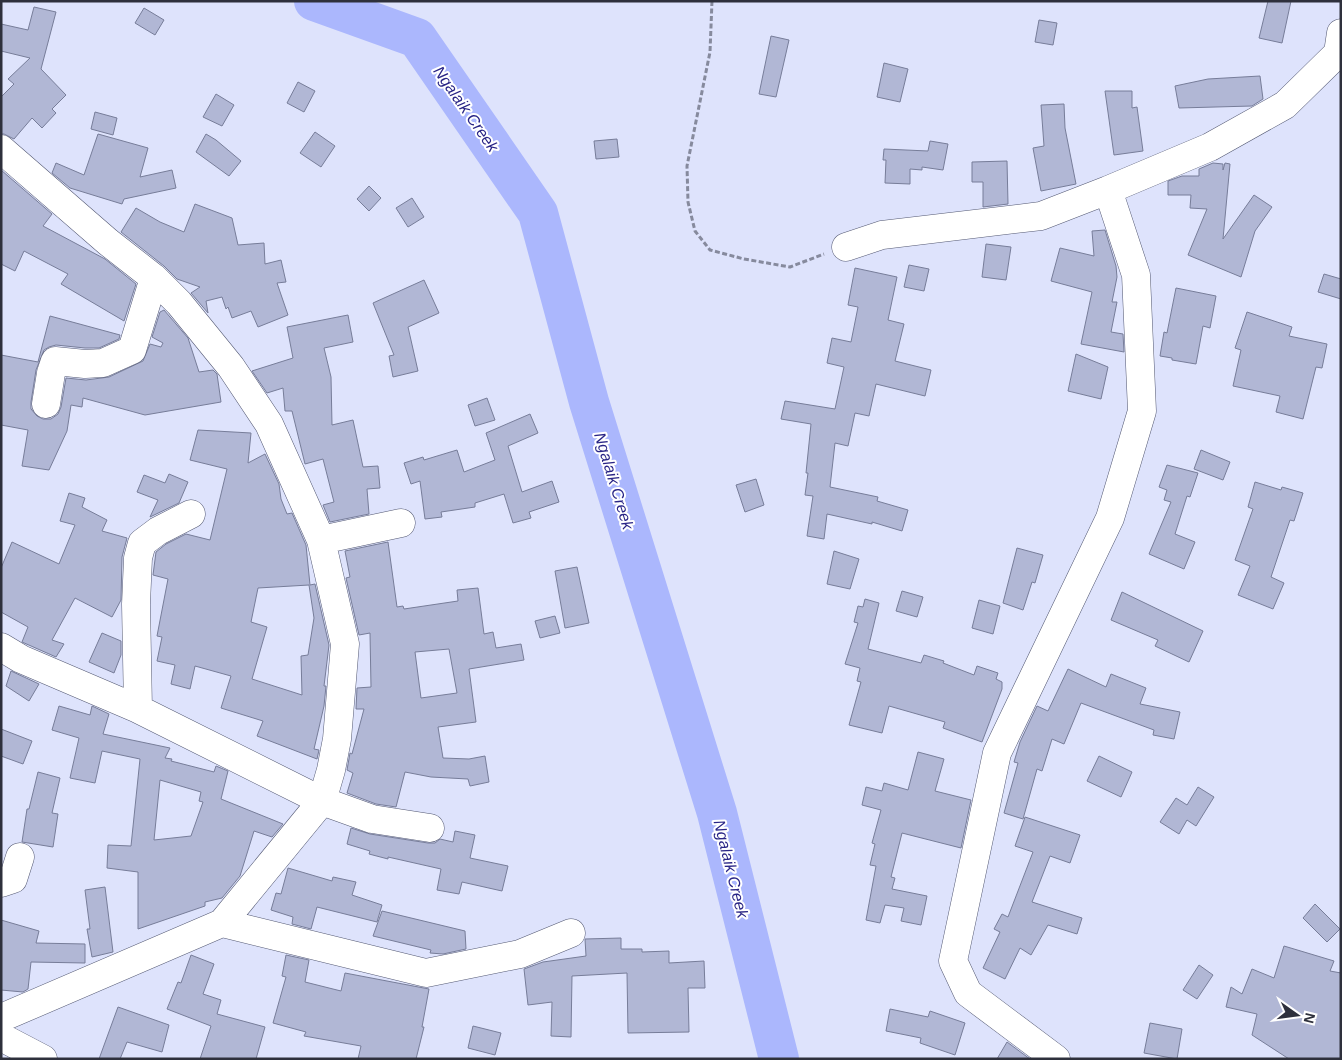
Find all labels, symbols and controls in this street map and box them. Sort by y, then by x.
water label: Ngalaik Creek [430,63,502,156]
water label: Ngalaik Creek [591,430,637,532]
water label: Ngalaik Creek [711,818,752,921]
north arrow [1272,990,1322,1040]
text: N [1301,1011,1319,1025]

